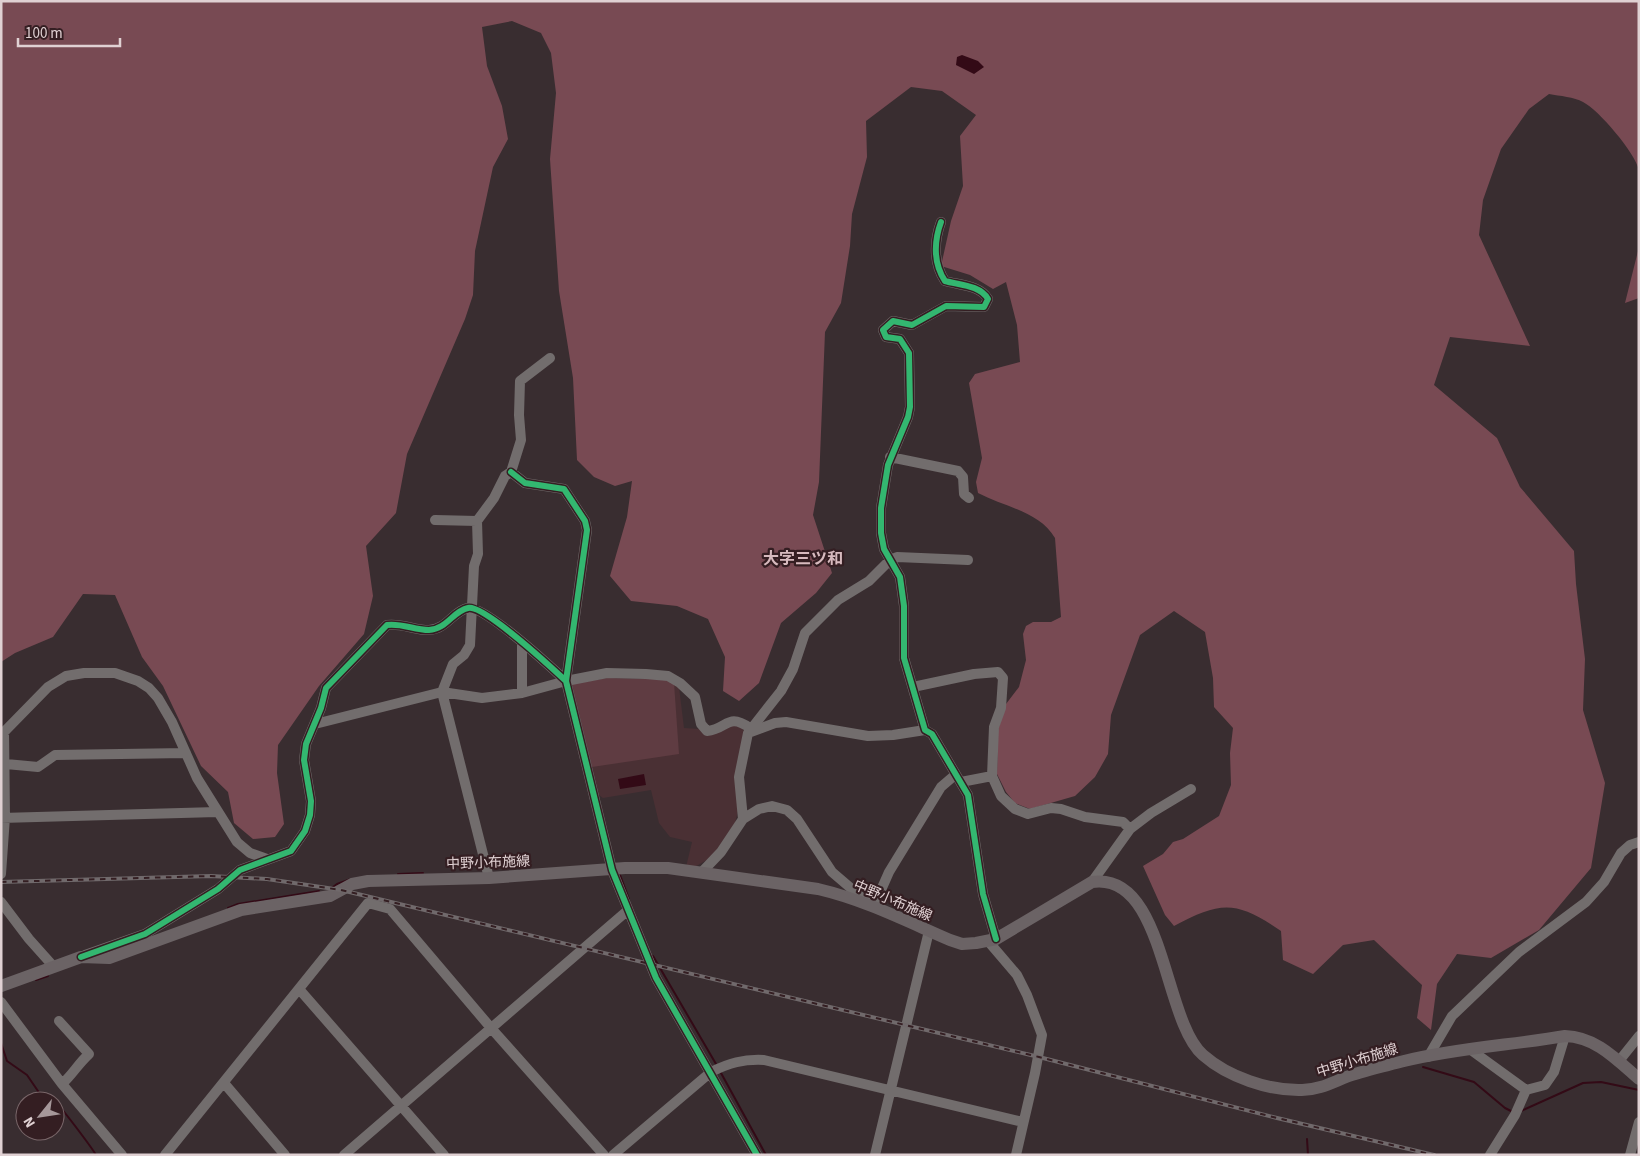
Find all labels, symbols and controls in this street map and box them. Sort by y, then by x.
scale bar [18,15,120,47]
text: 100 m [25,23,63,44]
district label: 大字三ツ和 [763,548,843,570]
street label: 中野小布施線 [446,852,530,874]
street label: 中野小布施線 [850,875,935,927]
street label: 中野小布施線 [1314,1039,1400,1083]
north arrow [15,1091,65,1141]
text: N [19,1113,41,1131]

